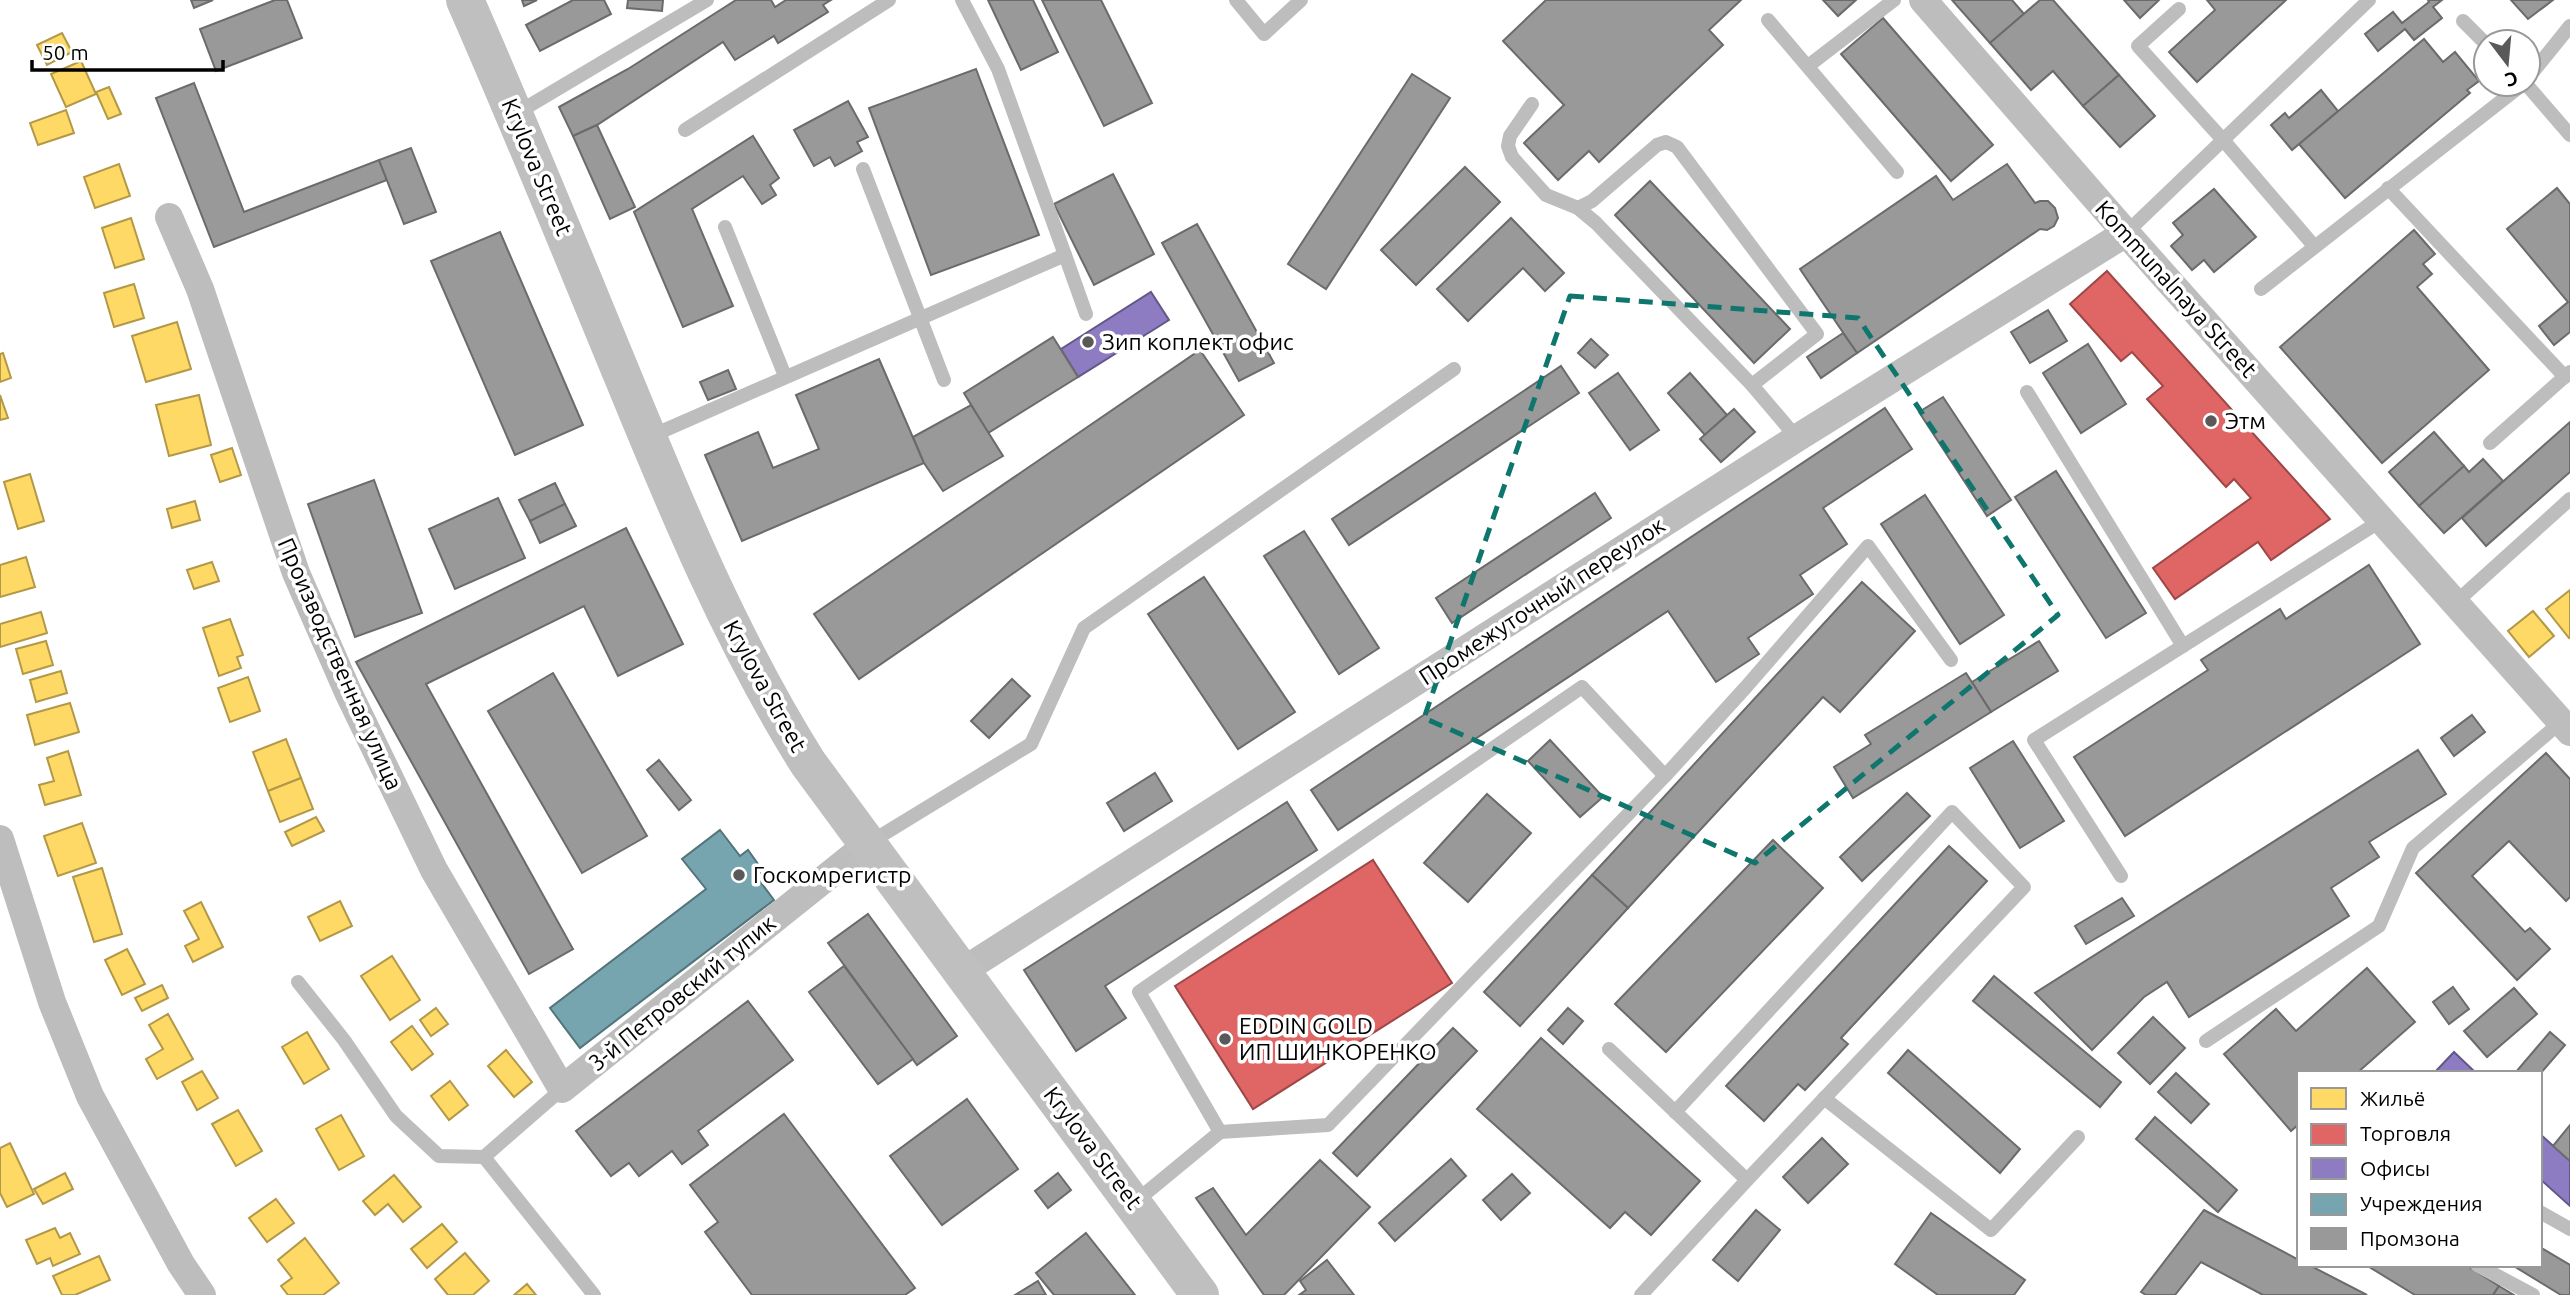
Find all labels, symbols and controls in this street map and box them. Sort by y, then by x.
scale bar [32,28,222,72]
north arrow [2472,28,2542,98]
text: 50 m [42,40,89,64]
text: С [2503,67,2521,92]
street label: Krylova Street [497,95,578,239]
street label: Kommunalnaya Street [2091,195,2262,382]
place label: Зип коплект офис [1102,329,1294,354]
marker: Зип коплект офис [1080,334,1096,350]
place label: Этм [2225,408,2266,433]
marker: Этм [2203,413,2219,429]
street label: Промежуточный переулок [1414,512,1669,689]
street label: Производственная улица [274,534,407,794]
street label: Krylova Street [719,616,812,756]
place label: Госкомрегистр [753,862,912,887]
marker: Госкомрегистр [731,867,747,883]
street label: 3-й Петровский тупик [584,910,780,1075]
place label: EDDIN GOLD ИП ШИНКОРЕНКО [1239,1013,1437,1064]
marker: EDDIN GOLD ИП ШИНКОРЕНКО [1217,1031,1233,1047]
legend [2297,1071,2542,1267]
street label: Krylova Street [1039,1082,1147,1214]
text: Жильё [2360,1086,2425,1110]
text: Торговля [2360,1121,2451,1145]
text: Офисы [2360,1156,2430,1180]
text: Учреждения [2360,1191,2483,1215]
text: Промзона [2360,1226,2460,1250]

